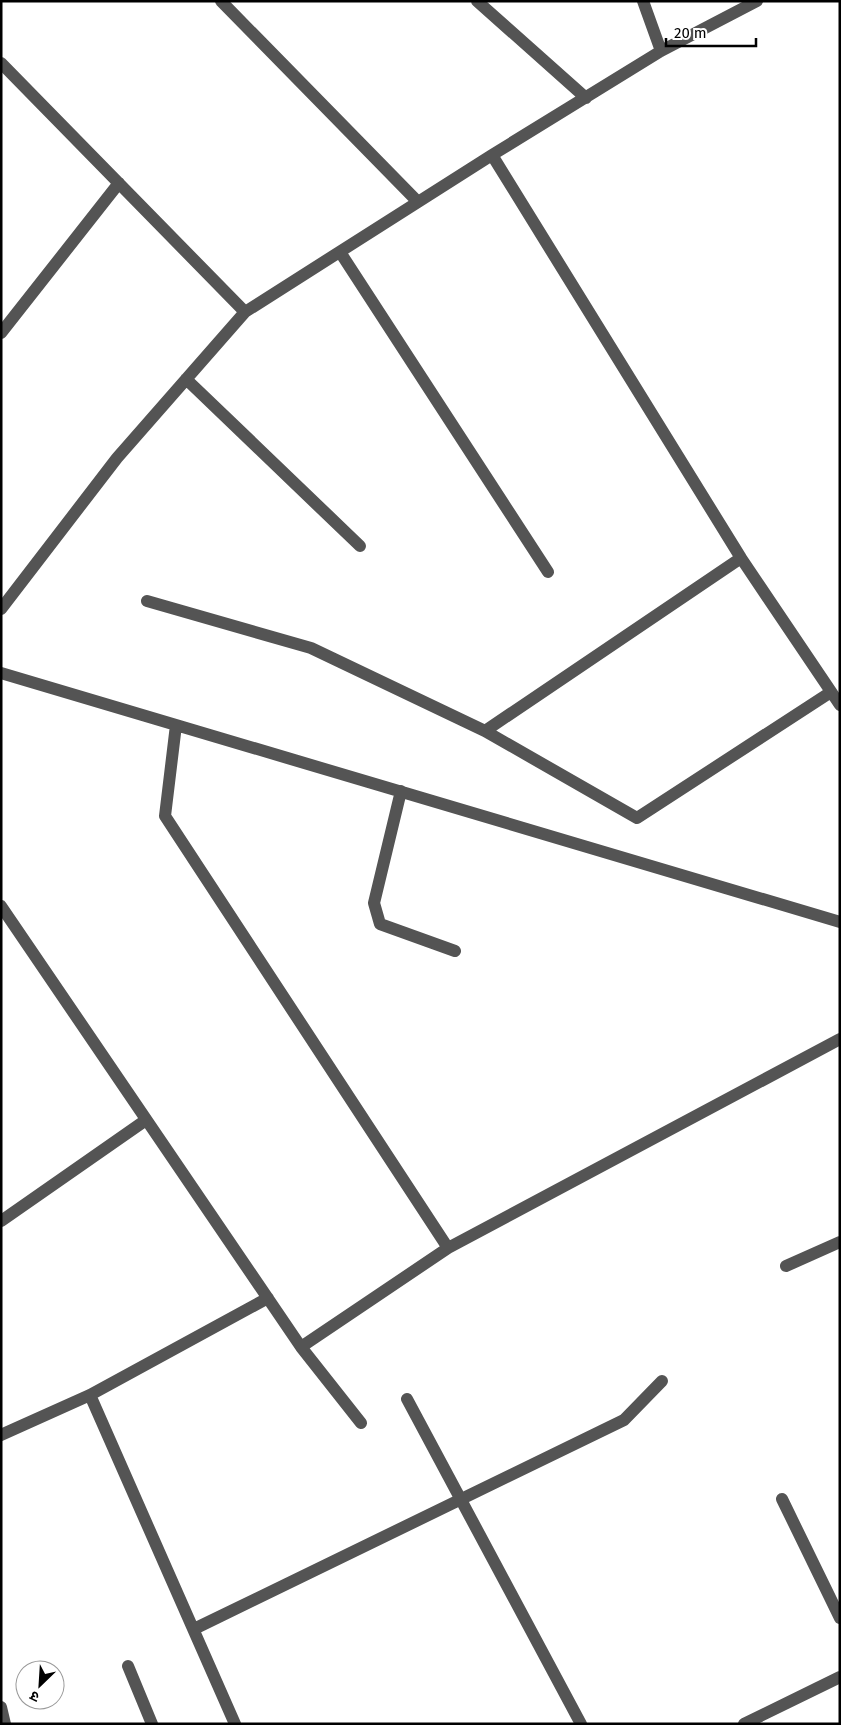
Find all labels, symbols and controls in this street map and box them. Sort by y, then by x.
scale bar [666,15,756,47]
text: 20 m [674,24,707,42]
north arrow [15,1660,65,1710]
text: उ [27,1687,42,1706]

